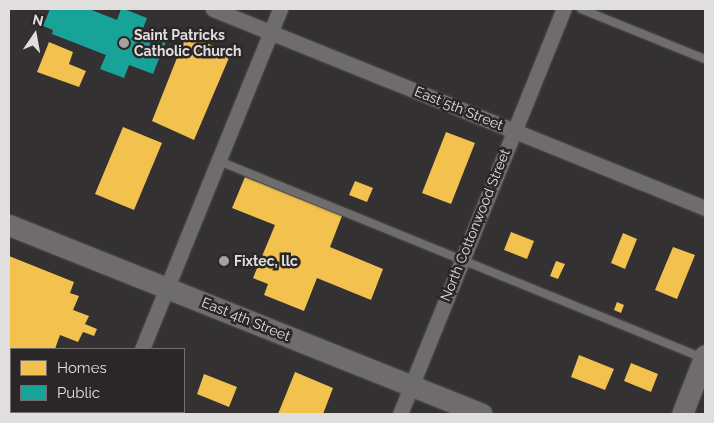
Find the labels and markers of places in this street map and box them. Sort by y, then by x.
place label: Saint Patricks Catholic Church [134,27,242,59]
marker: Saint Patricks Catholic Church [118,37,130,49]
place label: Fixtec, llc [234,253,298,269]
marker: Fixtec, llc [218,255,230,267]

